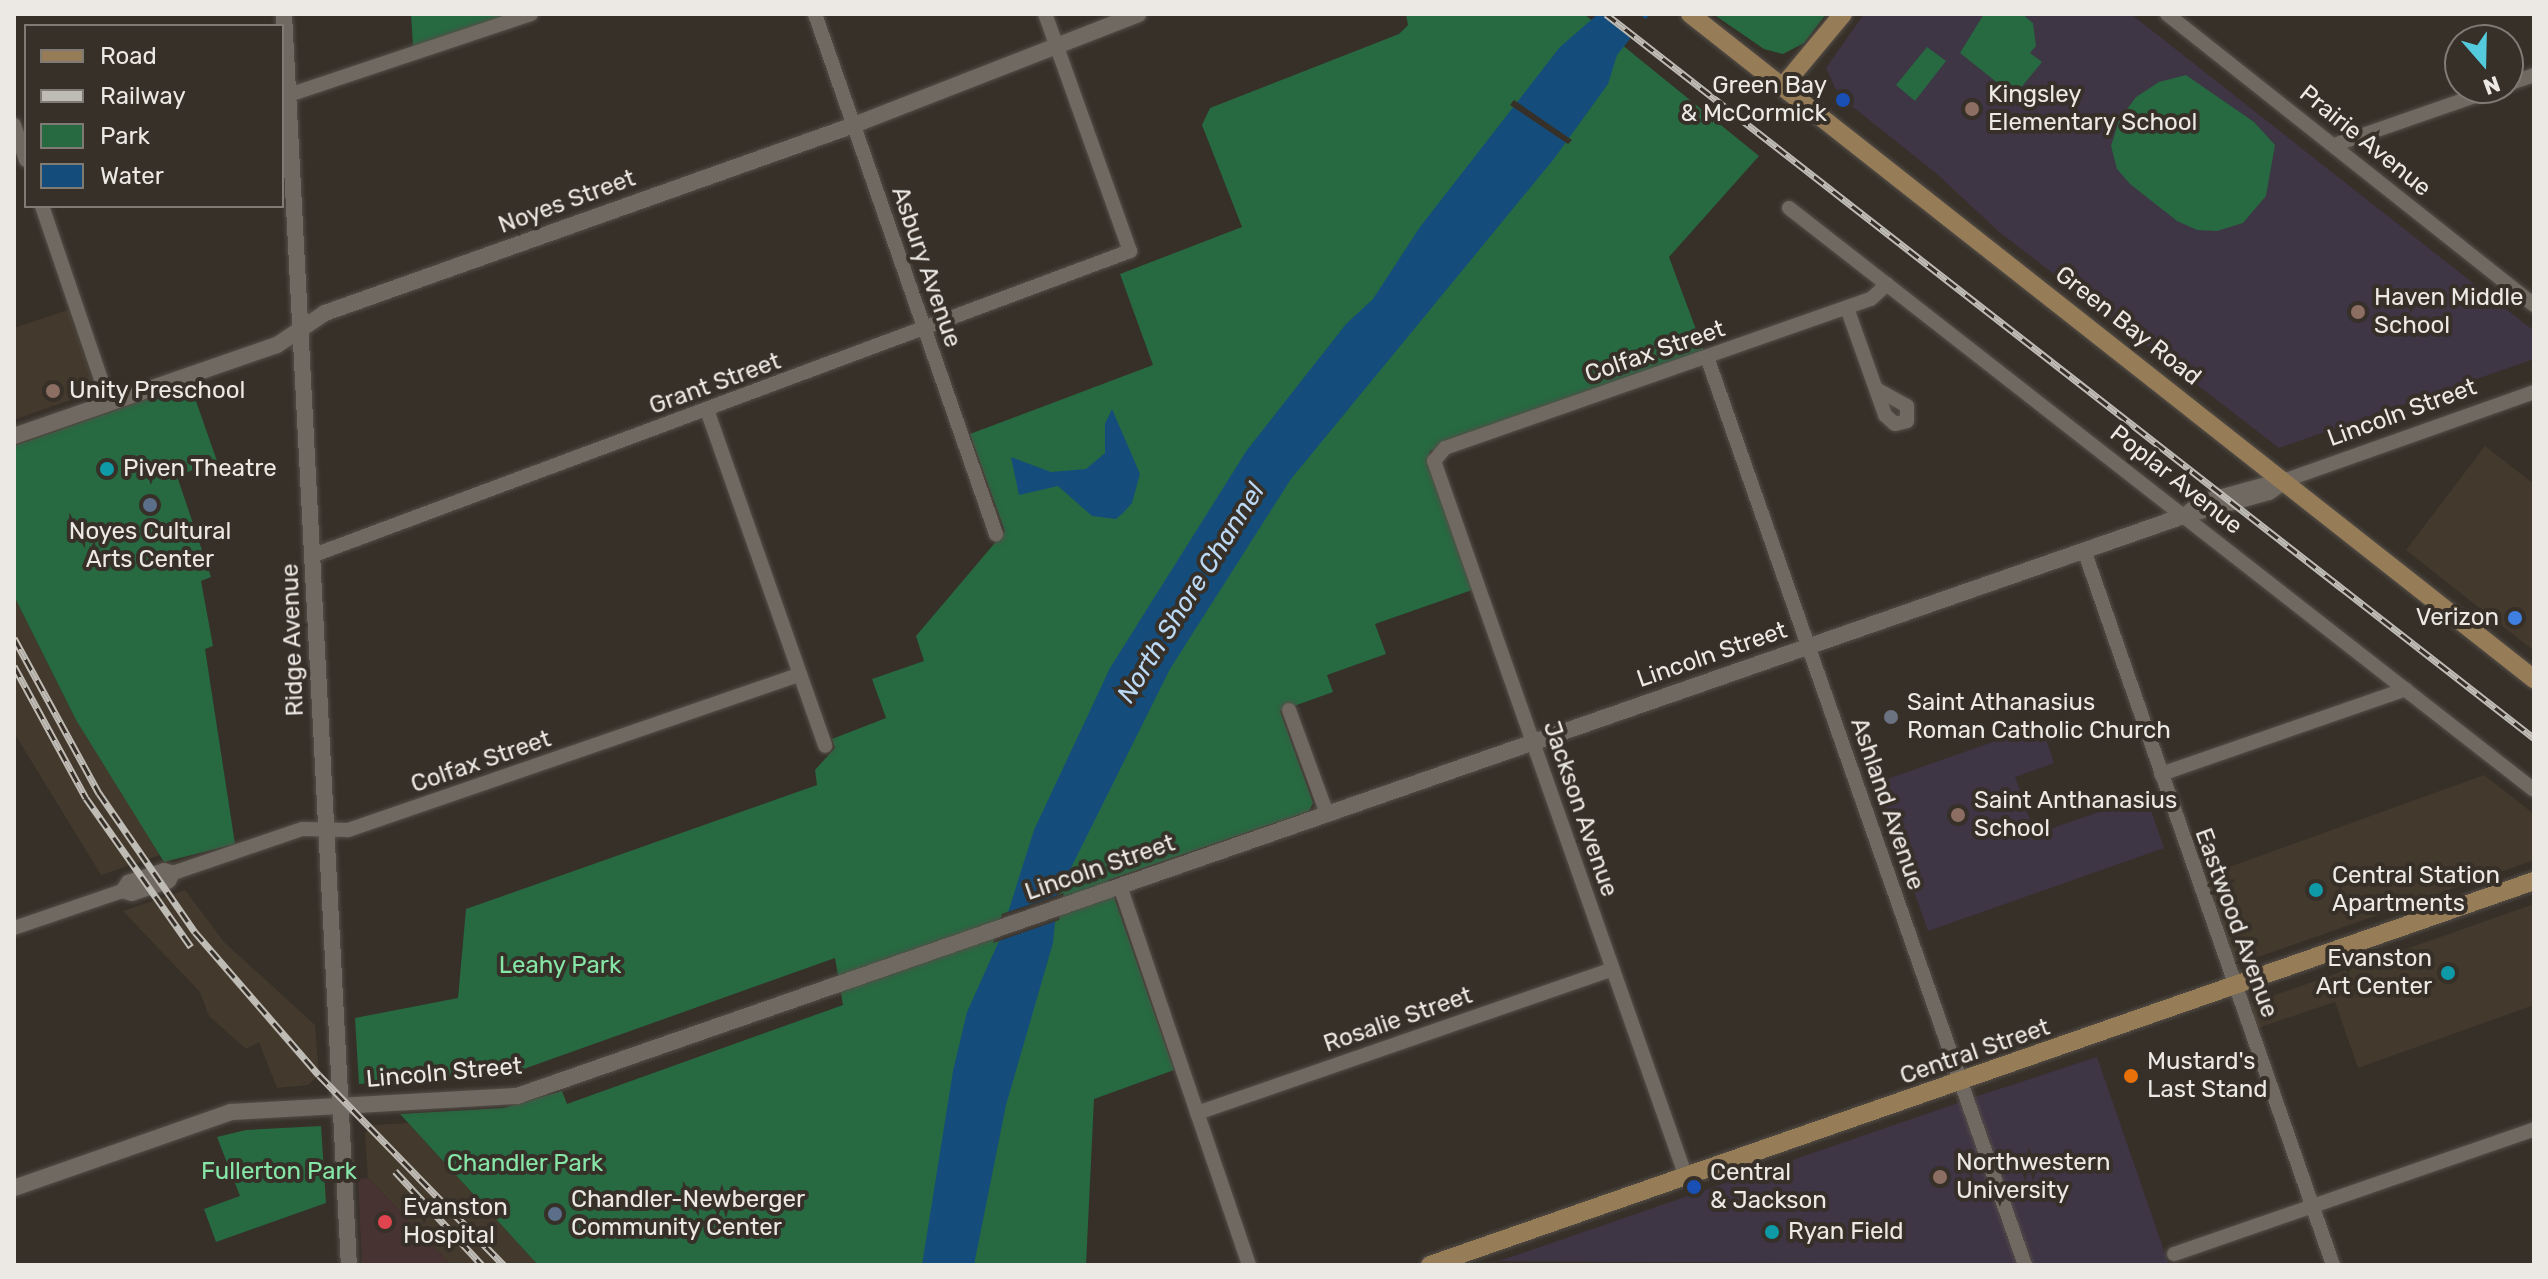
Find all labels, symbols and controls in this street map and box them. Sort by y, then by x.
legend [24,24,284,208]
north arrow [2444,24,2524,104]
text: Road [100,42,157,70]
text: N [2480,70,2504,101]
place label: Green Bay & McCormick [1681,72,1827,128]
street label: Prairie Avenue [2293,79,2437,203]
place label: Kingsley Elementary School [1988,81,2198,137]
text: Railway [100,82,186,110]
marker: Green Bay & McCormick [1834,91,1852,109]
marker: Kingsley Elementary School [1963,100,1981,118]
text: Park [100,122,150,150]
text: Water [100,162,164,190]
street label: Noyes Street [495,164,639,240]
street label: Asbury Avenue [885,182,967,352]
street label: Green Bay Road [2049,260,2207,392]
place label: Haven Middle School [2374,284,2524,340]
marker: Haven Middle School [2349,303,2367,321]
street label: Colfax Street [1581,315,1729,389]
street label: Grant Street [645,347,785,421]
street label: Lincoln Street [2324,373,2480,453]
place label: Unity Preschool [69,377,246,405]
marker: Unity Preschool [44,382,62,400]
street label: Poplar Avenue [2104,419,2248,541]
place label: Piven Theatre [123,455,277,483]
marker: Piven Theatre [98,460,116,478]
water label: North Shore Channel [1111,477,1271,709]
marker: Noyes Cultural Arts Center [141,496,159,514]
place label: Noyes Cultural Arts Center [69,518,231,574]
street label: Ridge Avenue [276,563,310,717]
place label: Verizon [2416,604,2499,632]
marker: Verizon [2506,609,2524,627]
street label: Lincoln Street [1633,616,1791,694]
place label: Saint Athanasius Roman Catholic Church [1907,689,2171,745]
marker: Saint Athanasius Roman Catholic Church [1882,708,1900,726]
street label: Ashland Avenue [1844,714,1930,894]
street label: Jackson Avenue [1536,717,1624,901]
street label: Colfax Street [407,725,555,799]
place label: Saint Anthanasius School [1974,787,2178,843]
marker: Saint Anthanasius School [1949,806,1967,824]
street label: Eastwood Avenue [2188,824,2284,1022]
street label: Lincoln Street [1021,829,1179,907]
place label: Central Station Apartments [2332,862,2500,918]
marker: Central Station Apartments [2307,881,2325,899]
place label: Evanston Art Center [2316,945,2432,1001]
park label: Leahy Park [498,952,622,980]
marker: Evanston Art Center [2439,964,2457,982]
street label: Rosalie Street [1320,981,1476,1059]
street label: Central Street [1896,1013,2054,1091]
place label: Mustard's Last Stand [2147,1048,2268,1104]
street label: Lincoln Street [365,1052,523,1094]
marker: Mustard's Last Stand [2122,1067,2140,1085]
place label: Northwestern University [1956,1149,2110,1205]
park label: Chandler Park [447,1150,603,1178]
park label: Fullerton Park [201,1158,357,1186]
place label: Central & Jackson [1710,1159,1827,1215]
marker: Northwestern University [1931,1168,1949,1186]
marker: Central & Jackson [1685,1178,1703,1196]
place label: Chandler-Newberger Community Center [571,1186,805,1242]
place label: Evanston Hospital [403,1194,508,1250]
marker: Chandler-Newberger Community Center [546,1205,564,1223]
marker: Evanston Hospital [374,1211,396,1233]
place label: Ryan Field [1788,1218,1904,1246]
marker: Ryan Field [1763,1223,1781,1241]

